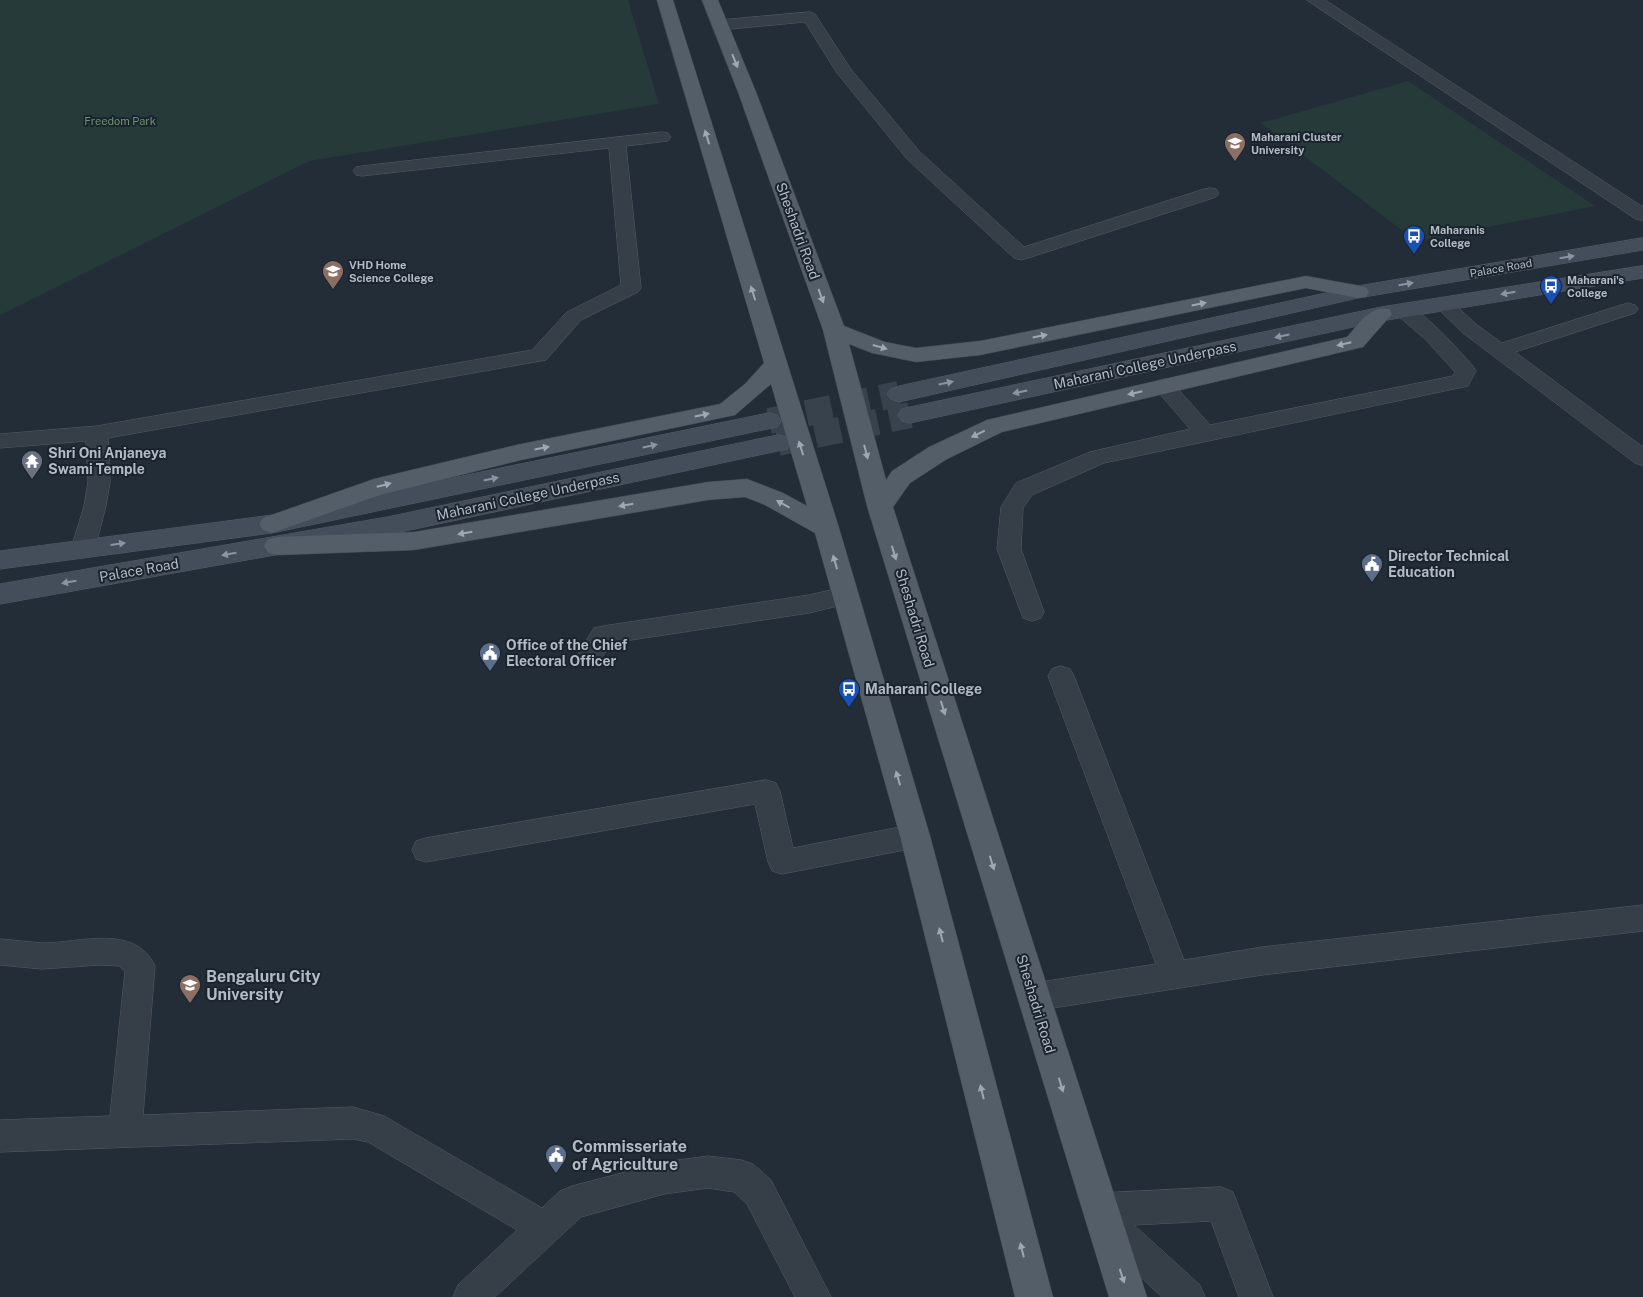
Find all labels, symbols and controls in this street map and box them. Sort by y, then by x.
one-way arrow [731,54,739,68]
park label: Freedom Park [84,115,156,127]
one-way arrow [703,129,711,144]
school or university icon: Maharani Cluster University [1223,131,1247,162]
place label: Maharani Cluster University [1251,131,1342,156]
street label: Sheshadri Road [773,180,823,282]
bus stop icon: Maharanis College [1402,224,1426,255]
place label: Maharanis College [1430,224,1485,249]
one-way arrow [1559,252,1575,260]
street label: Palace Road [1469,257,1533,279]
school or university icon: VHD Home Science College [321,259,345,290]
place label: VHD Home Science College [349,259,434,284]
bus stop icon: Maharani's College [1539,274,1563,305]
place label: Maharani's College [1567,274,1624,299]
one-way arrow [1399,279,1415,287]
one-way arrow [749,285,756,300]
one-way arrow [817,289,825,304]
one-way arrow [1500,290,1516,298]
one-way arrow [1192,300,1207,308]
one-way arrow [1032,332,1047,340]
one-way arrow [1273,332,1289,340]
street label: Maharani College Underpass [1052,338,1238,392]
one-way arrow [1337,340,1352,348]
one-way arrow [872,344,887,352]
one-way arrow [939,379,954,387]
one-way arrow [1013,388,1028,396]
one-way arrow [1127,389,1142,397]
one-way arrow [694,411,709,419]
one-way arrow [971,430,985,438]
one-way arrow [797,440,805,455]
one-way arrow [643,442,658,450]
one-way arrow [535,443,551,451]
place label: Shri Oni Anjaneya Swami Temple [48,445,167,477]
one-way arrow [862,445,870,460]
temple icon: Shri Oni Anjaneya Swami Temple [20,449,44,480]
street label: Maharani College Underpass [435,469,621,523]
one-way arrow [484,475,500,483]
one-way arrow [377,481,392,489]
one-way arrow [776,500,790,509]
one-way arrow [617,502,633,510]
one-way arrow [457,529,473,537]
one-way arrow [110,540,126,548]
one-way arrow [891,545,899,560]
place label: Director Technical Education [1388,548,1510,580]
one-way arrow [221,551,237,559]
public building icon: Director Technical Education [1360,552,1384,583]
one-way arrow [831,554,839,569]
street label: Palace Road [98,555,180,585]
street label: Sheshadri Road [892,567,938,669]
one-way arrow [61,578,77,586]
place label: Office of the Chief Electoral Officer [506,637,628,669]
public building icon: Office of the Chief Electoral Officer [478,641,502,672]
bus stop icon: Maharani College [837,677,861,708]
place label: Maharani College [865,681,982,697]
one-way arrow [940,700,947,715]
one-way arrow [894,771,902,786]
one-way arrow [988,856,996,871]
one-way arrow [937,928,945,943]
street label: Sheshadri Road [1013,953,1059,1055]
place label: Bengaluru City University [206,967,321,1004]
school or university icon: Bengaluru City University [178,973,202,1004]
one-way arrow [1058,1077,1066,1092]
one-way arrow [977,1085,985,1100]
place label: Commisseriate of Agriculture [572,1137,687,1174]
public building icon: Commisseriate of Agriculture [544,1143,568,1174]
one-way arrow [1018,1242,1026,1257]
one-way arrow [1118,1268,1126,1283]

